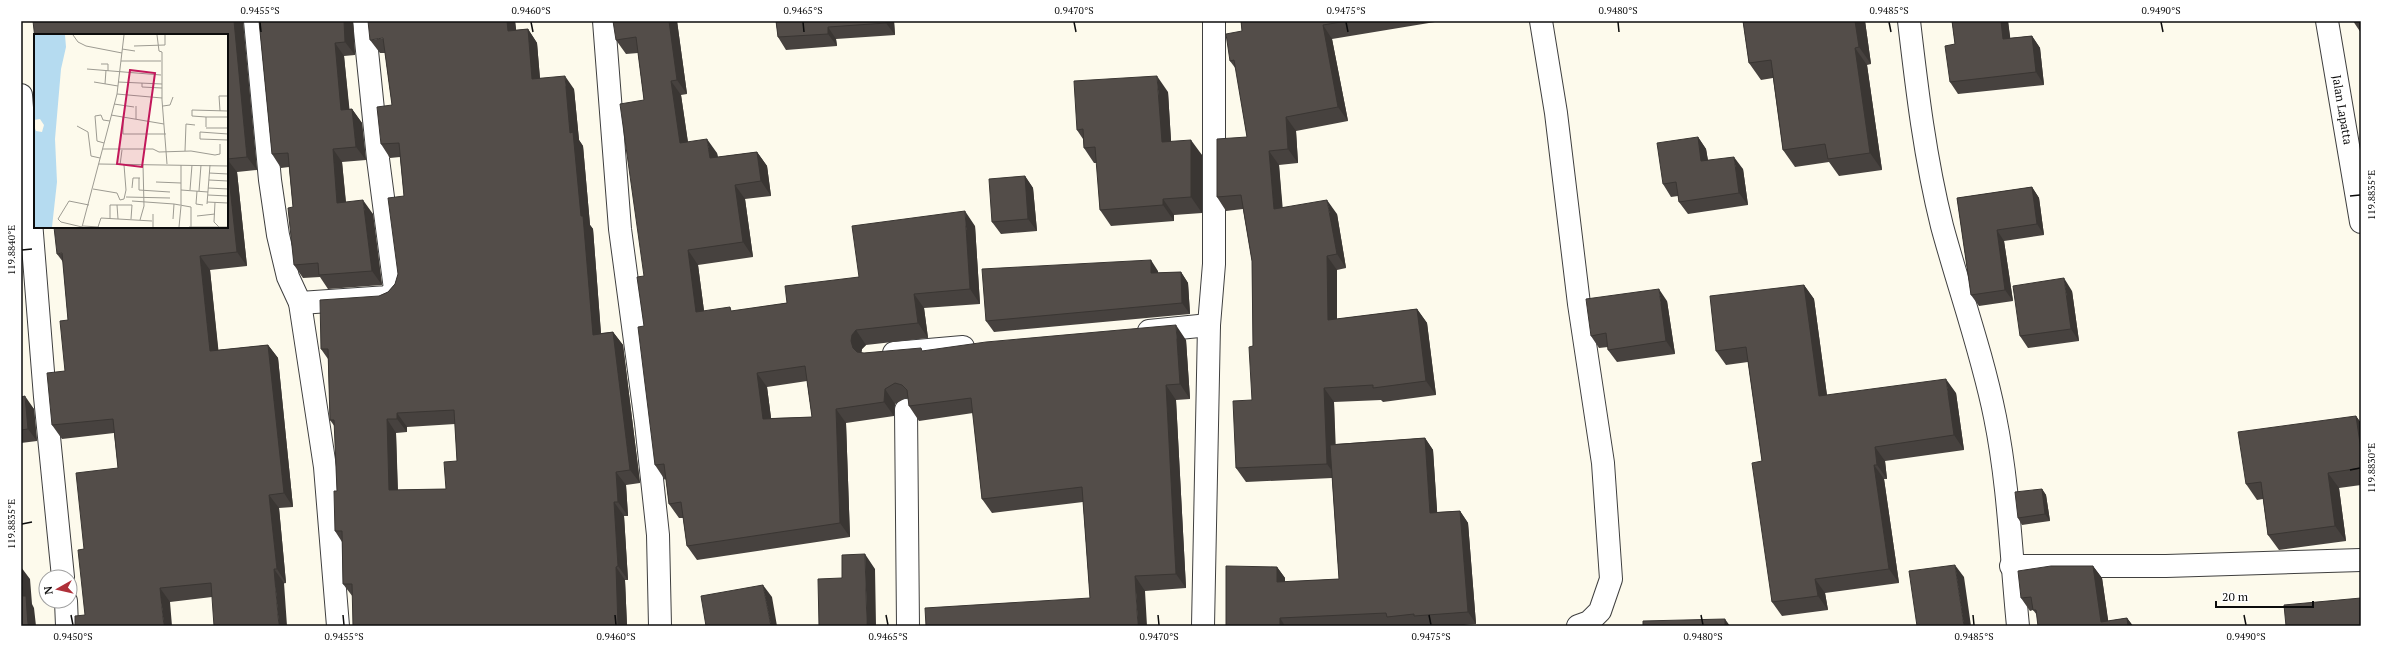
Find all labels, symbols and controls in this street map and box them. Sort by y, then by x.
text: 0.9455°S [240,4,280,17]
text: 0.9460°S [511,4,551,17]
text: 0.9465°S [783,4,823,17]
text: 0.9470°S [1054,4,1094,17]
text: 0.9475°S [1326,4,1366,17]
text: 0.9480°S [1598,4,1638,17]
text: 0.9485°S [1869,4,1909,17]
text: 0.9490°S [2141,4,2181,17]
inset map [34,34,228,228]
street label: Jalan Lapatta [2329,74,2356,146]
text: 119.8835°E [2365,170,2378,220]
text: 119.8840°E [5,225,18,275]
text: 119.8830°E [2365,443,2378,493]
text: 119.8835°E [5,499,18,549]
north arrow [38,569,78,609]
scale bar [2216,583,2313,609]
text: N [40,585,56,595]
text: 20 m [2222,589,2249,604]
text: 0.9450°S [53,630,93,643]
text: 0.9455°S [324,630,364,643]
text: 0.9460°S [596,630,636,643]
text: 0.9465°S [868,630,908,643]
text: 0.9470°S [1139,630,1179,643]
text: 0.9475°S [1411,630,1451,643]
text: 0.9480°S [1683,630,1723,643]
text: 0.9485°S [1954,630,1994,643]
text: 0.9490°S [2226,630,2266,643]

